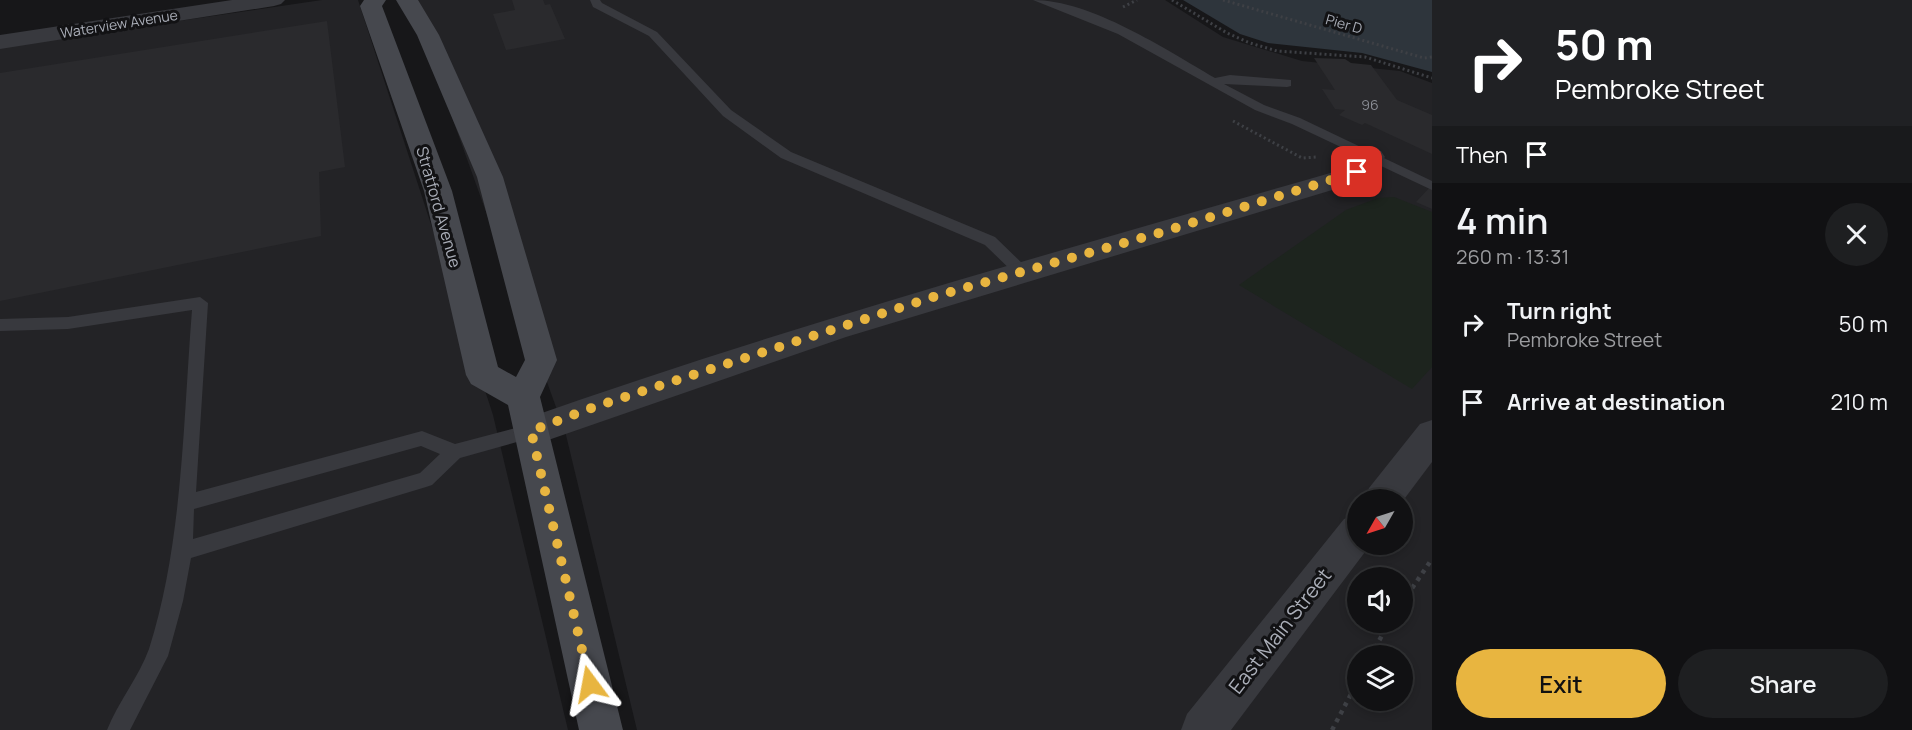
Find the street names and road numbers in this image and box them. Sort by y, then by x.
street label: Waterview Avenue [59,5,179,42]
street label: Pier D [1324,9,1365,38]
street label: Stratford Avenue [411,144,467,270]
street label: East Main Street [1222,562,1337,699]

